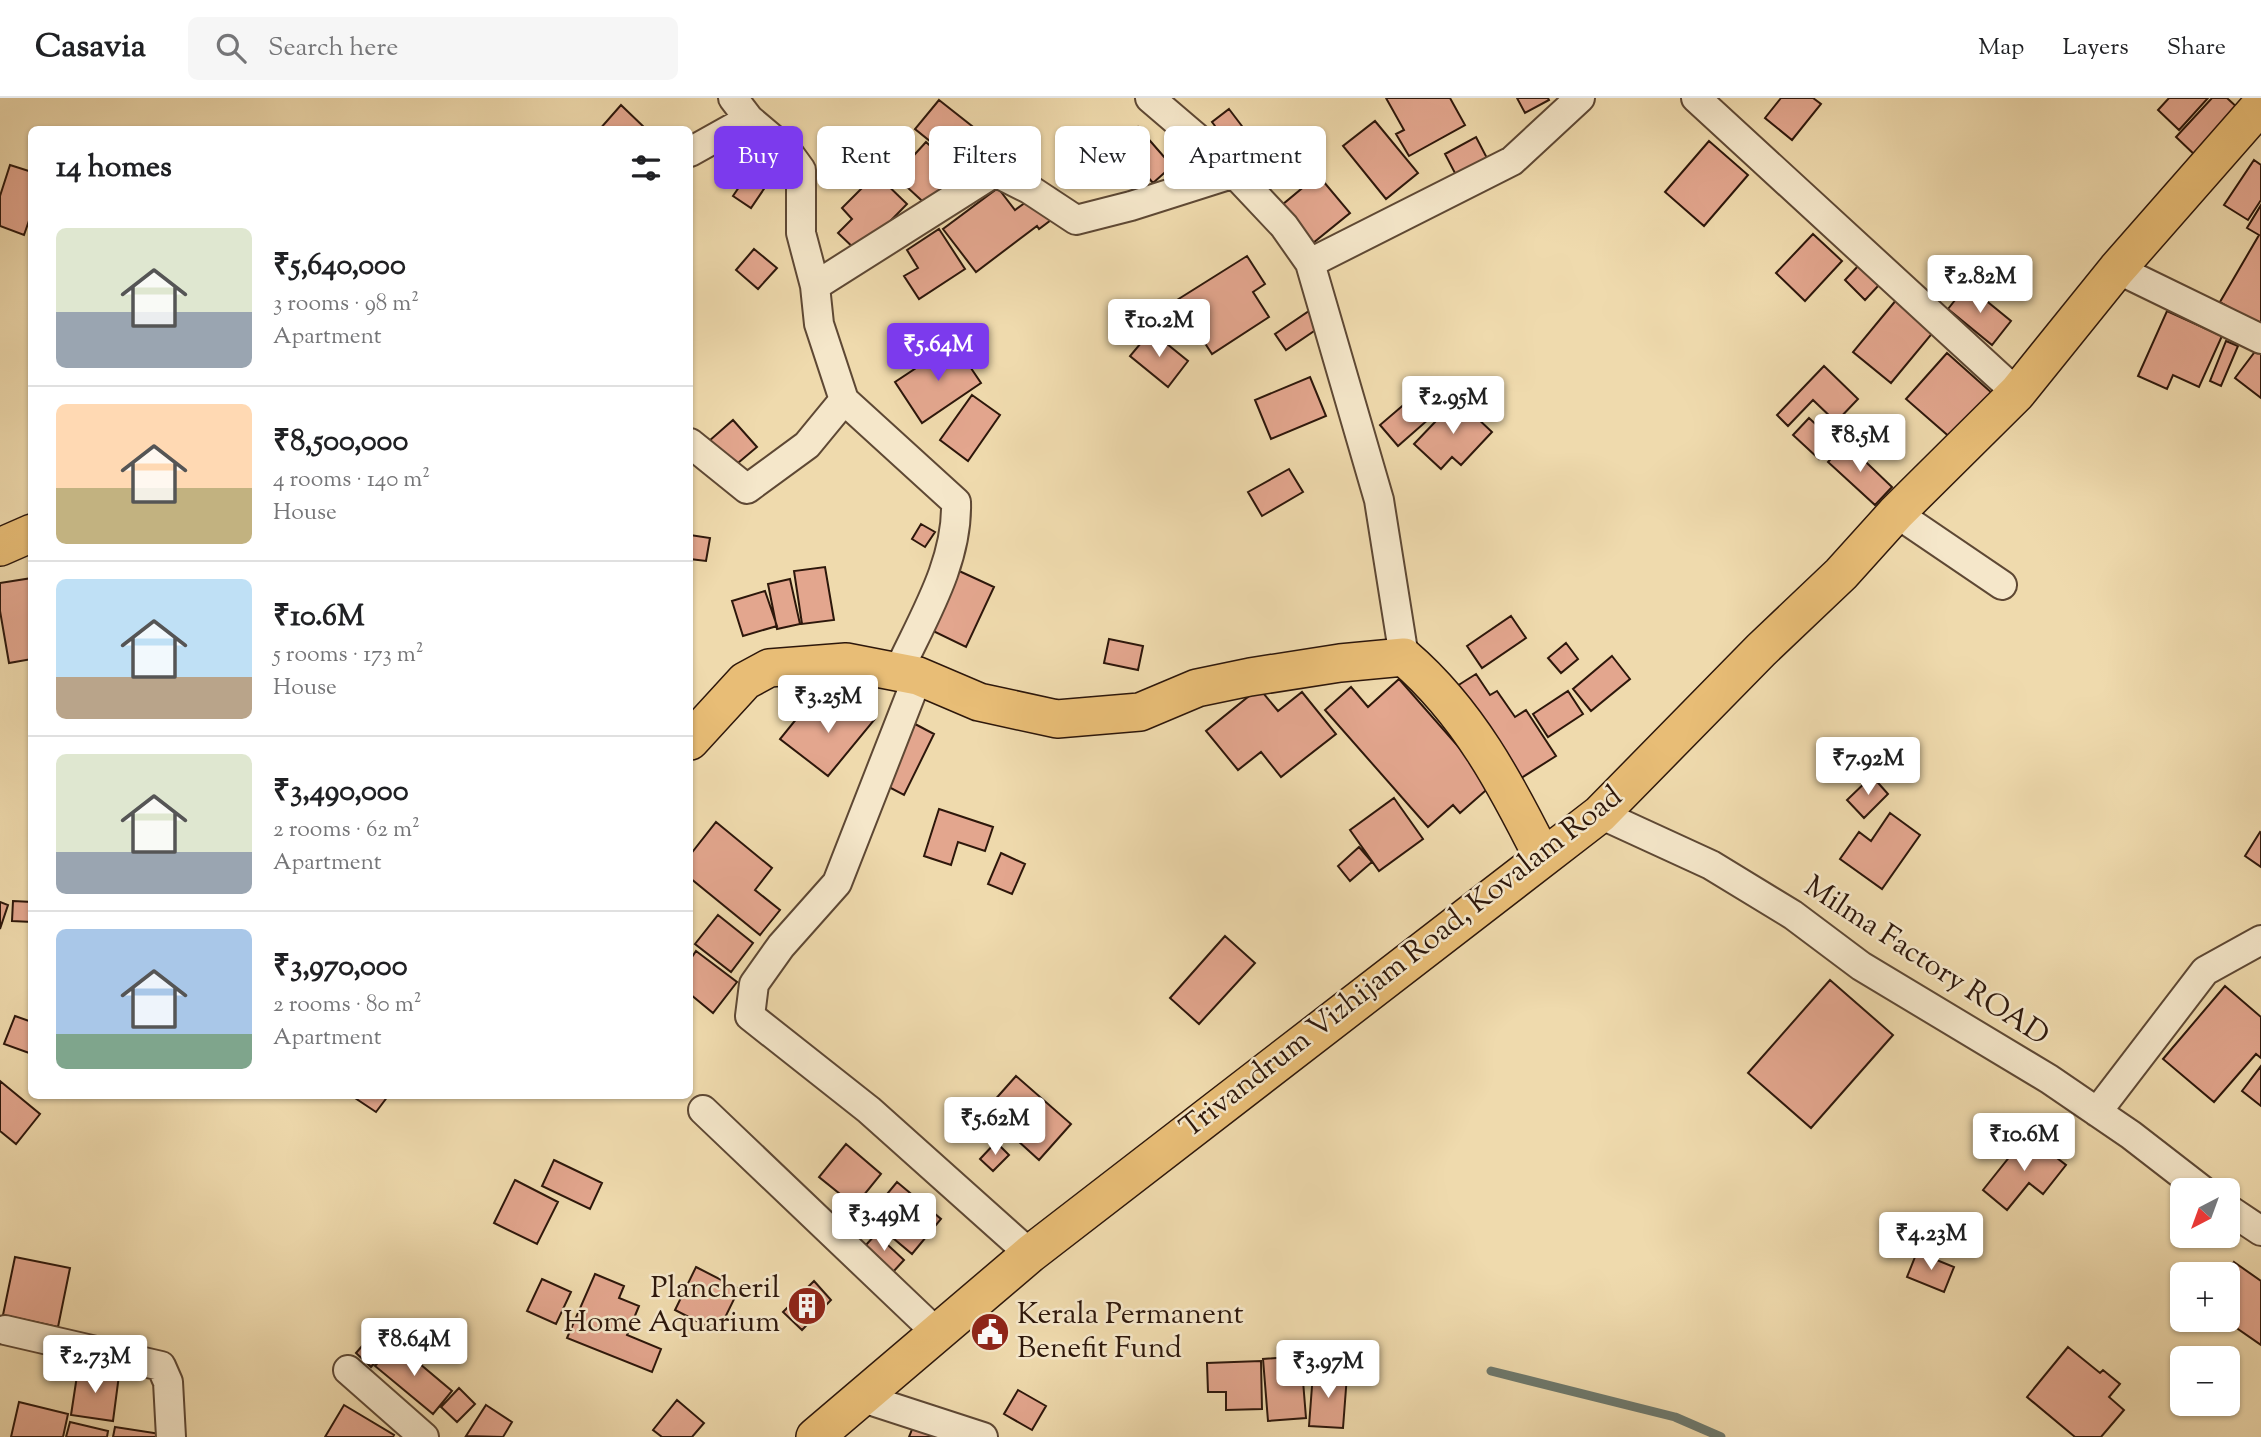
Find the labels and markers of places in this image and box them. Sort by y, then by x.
pin: ₹2.82M [1923,256,2037,315]
pin: ₹10.2M [1102,300,1216,359]
pin: ₹5.64M [881,324,995,383]
pin: ₹2.95M [1396,376,1510,436]
pin: ₹8.5M [1811,414,1909,474]
pin: ₹3.25M [771,676,885,735]
pin: ₹7.92M [1811,738,1925,797]
pin: ₹5.62M [938,1098,1052,1157]
pin: ₹10.6M [1967,1114,2081,1173]
pin: ₹3.49M [827,1194,941,1253]
pin: ₹4.23M [1874,1212,1988,1272]
place label: Plancheril Home Aquarium [563,1268,780,1345]
building icon: Plancheril Home Aquarium [786,1285,828,1327]
place label: Kerala Permanent Benefit Fund [1017,1294,1244,1371]
public building icon: Kerala Permanent Benefit Fund [969,1311,1011,1353]
pin: ₹8.64M [357,1318,471,1378]
pin: ₹2.73M [38,1336,152,1395]
pin: ₹3.97M [1271,1340,1385,1400]

